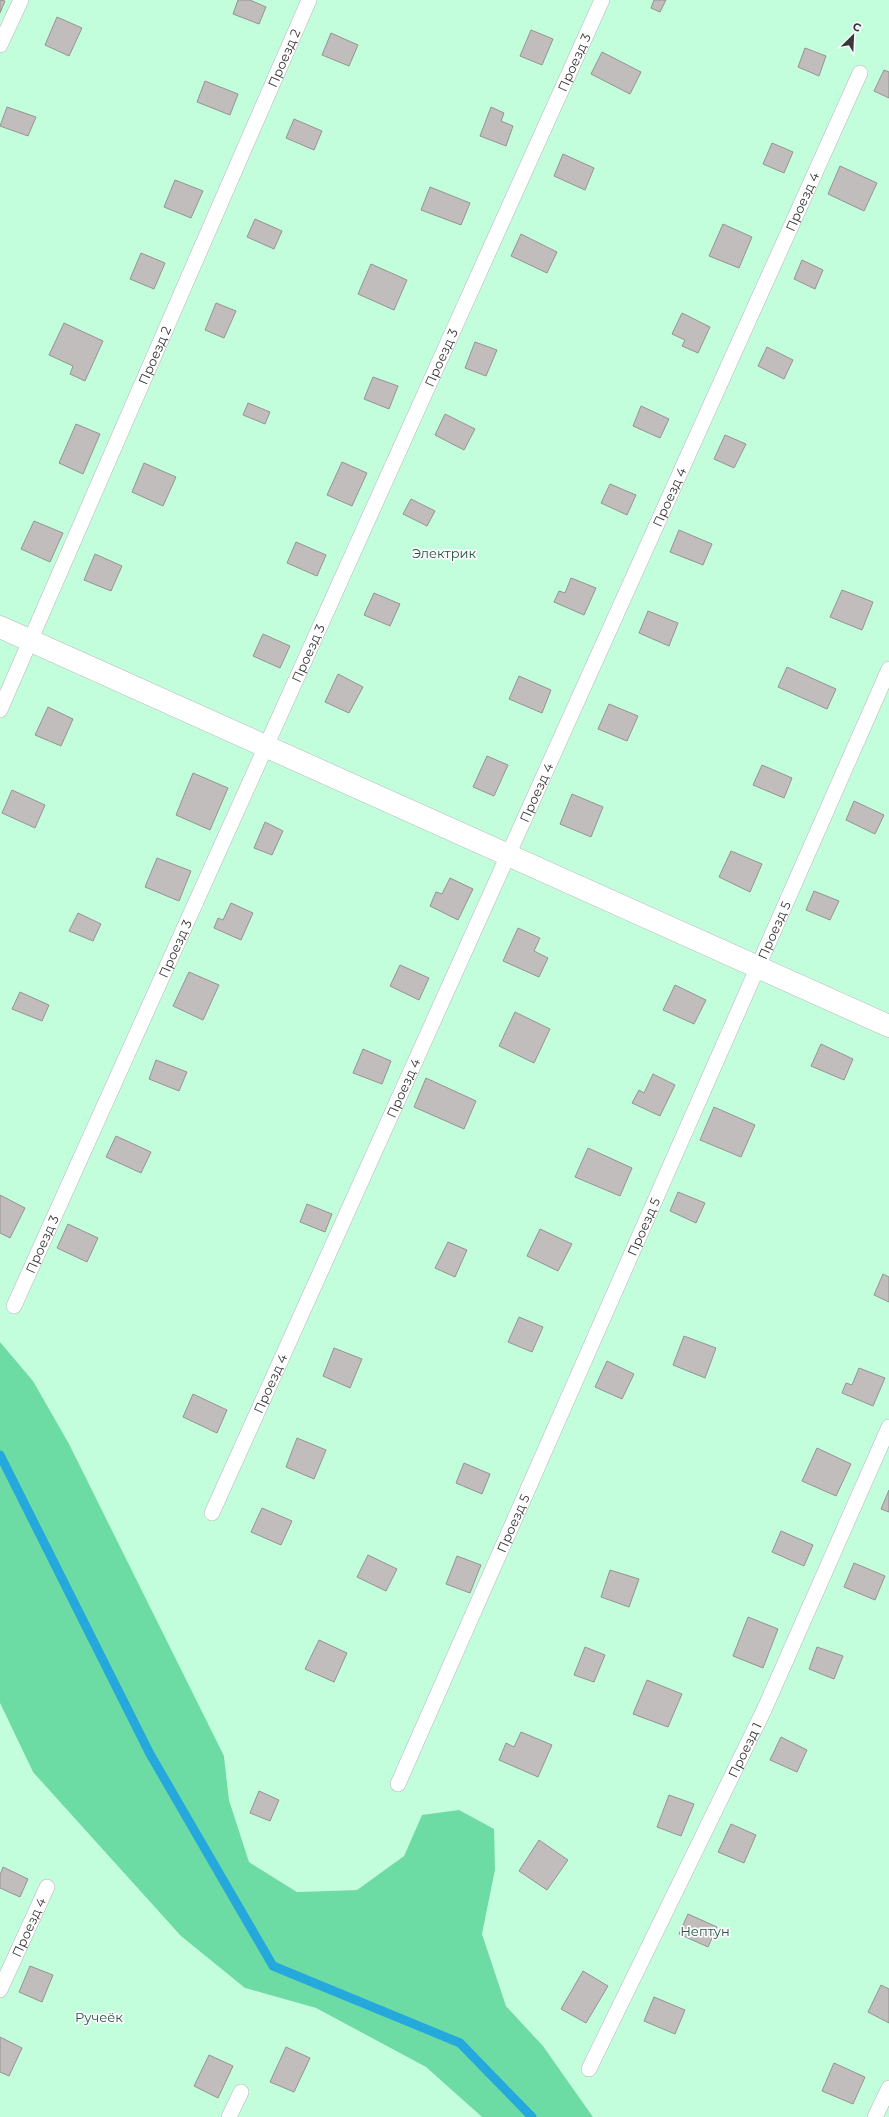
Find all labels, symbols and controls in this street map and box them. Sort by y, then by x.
north arrow [833,16,873,56]
text: С [851,19,864,35]
street label: Проезд 2 [264,26,303,90]
street label: Проезд 3 [554,31,594,94]
street label: Проезд 4 [782,169,823,234]
street label: Проезд 2 [135,323,174,387]
street label: Проезд 3 [421,326,461,389]
street label: Проезд 4 [649,465,690,529]
park label: Электрик [412,545,477,561]
street label: Проезд 3 [288,621,328,685]
street label: Проезд 4 [516,760,557,825]
street label: Проезд 5 [754,898,794,962]
street label: Проезд 3 [155,917,195,980]
street label: Проезд 4 [383,1055,424,1120]
street label: Проезд 5 [624,1195,663,1258]
street label: Проезд 3 [22,1212,62,1276]
street label: Проезд 4 [250,1351,291,1416]
street label: Проезд 5 [493,1491,533,1555]
street label: Проезд 1 [724,1720,765,1780]
street label: Проезд 4 [8,1895,49,1959]
park label: Нептун [680,1923,730,1939]
park label: Ручеёк [75,2009,123,2025]

